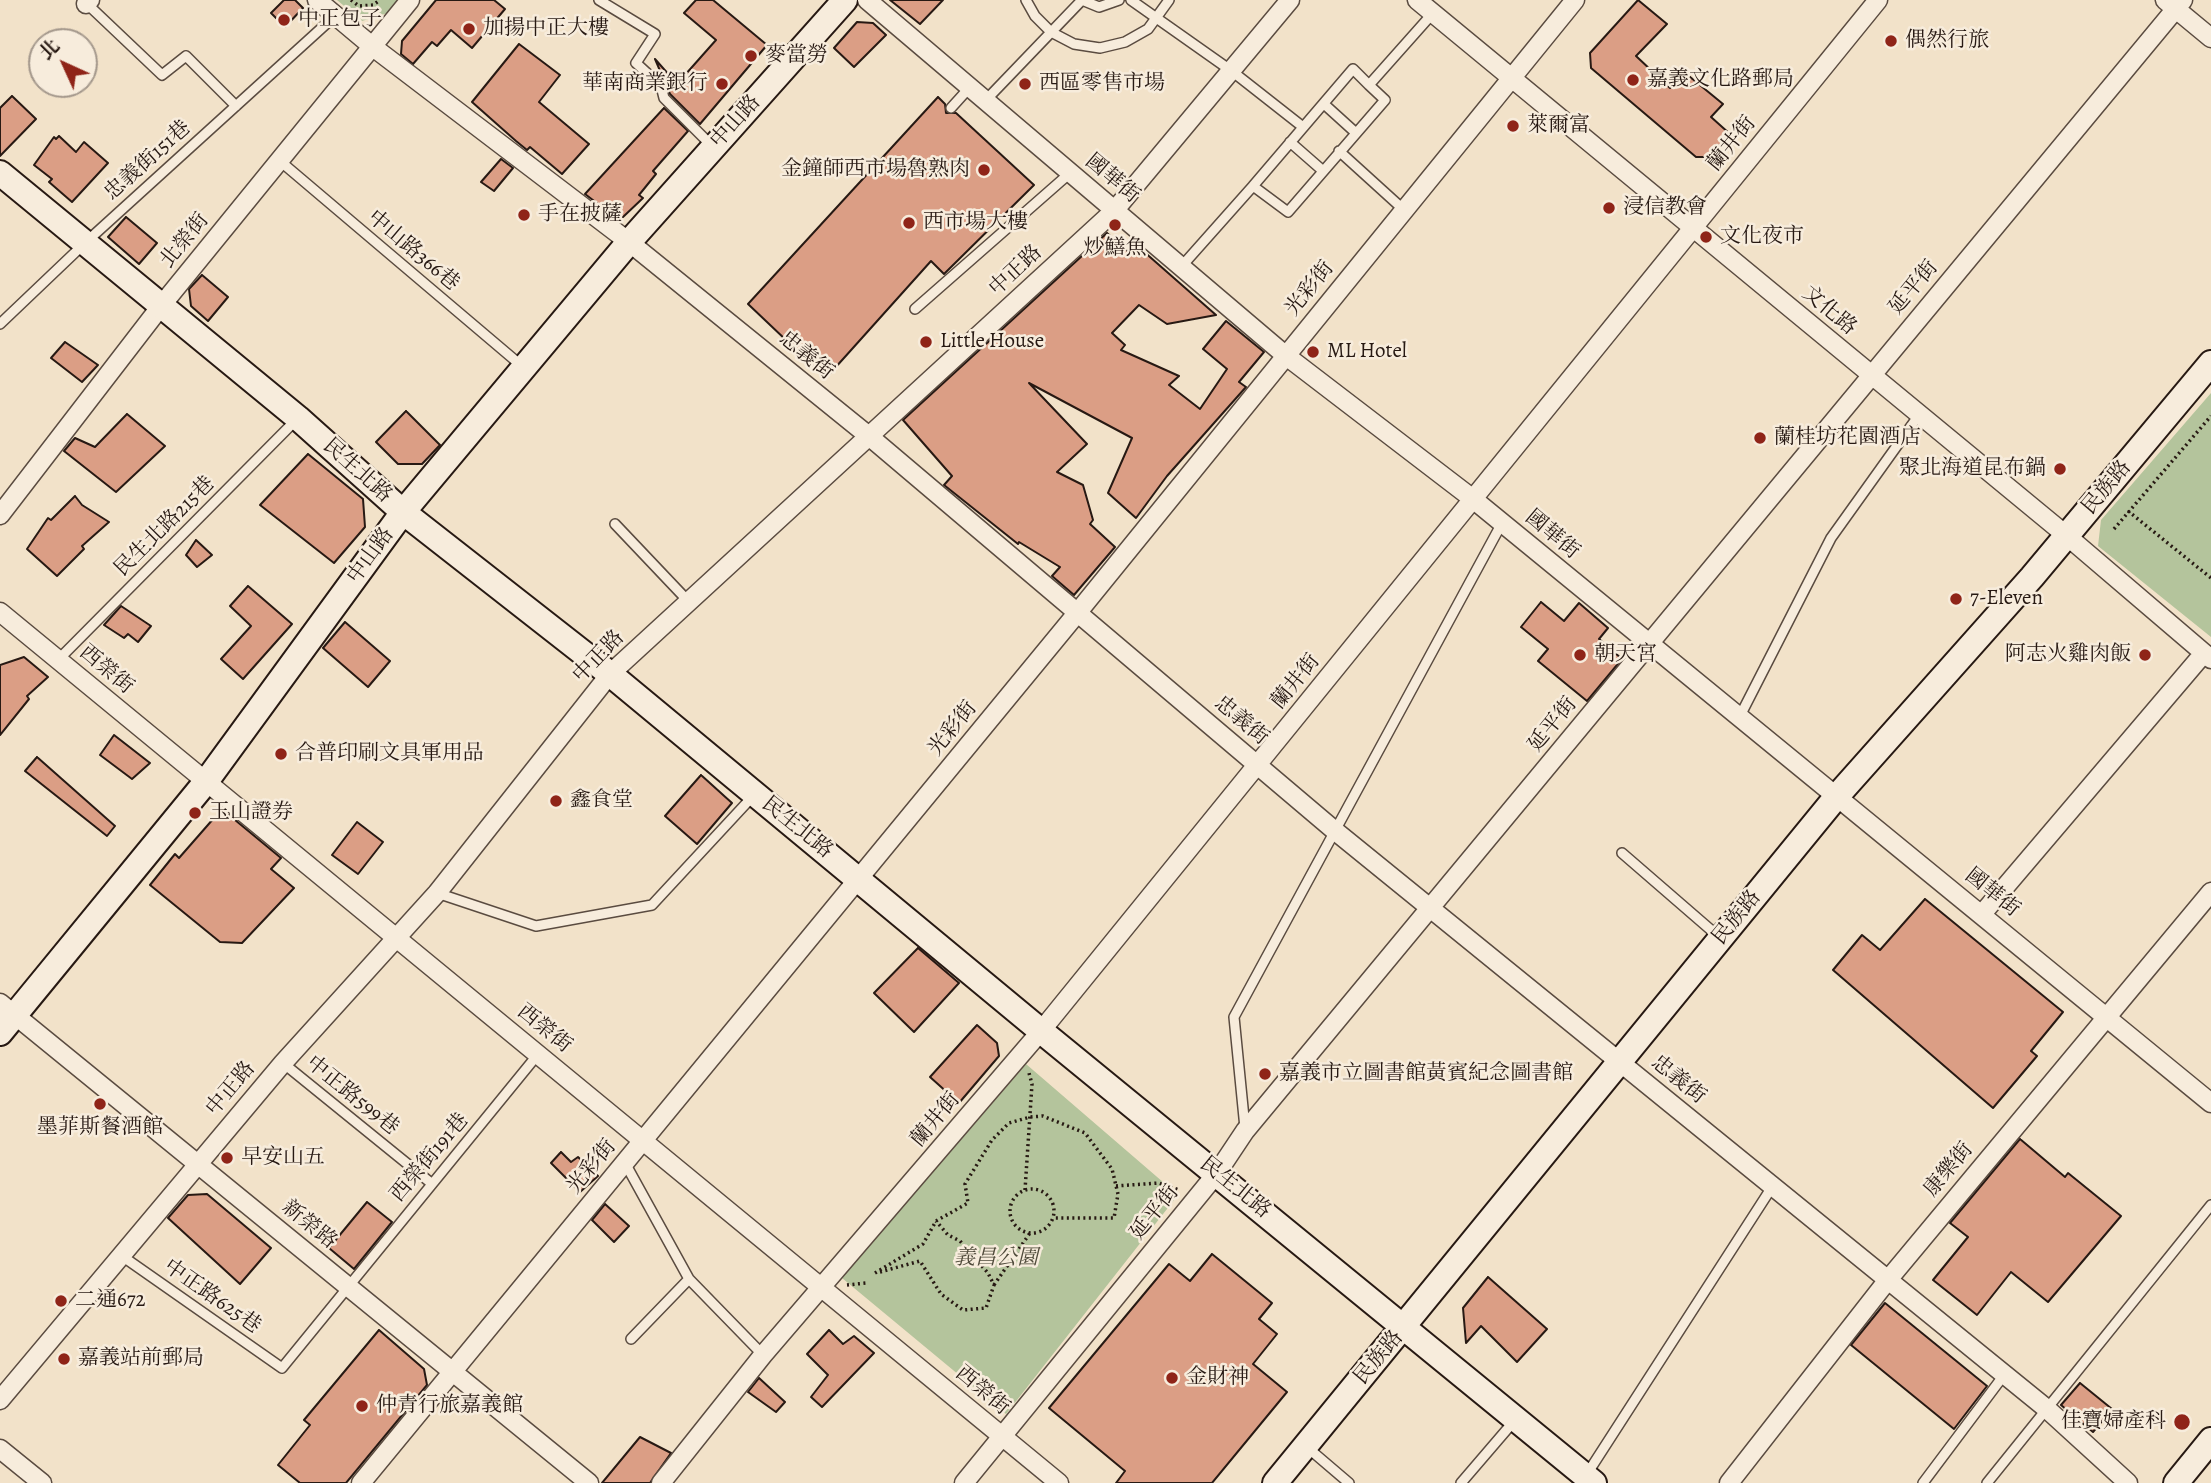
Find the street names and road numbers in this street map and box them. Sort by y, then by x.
street label: 中山路 [706,90,766,154]
street label: 蘭井街 [1702,112,1762,176]
street label: 忠義街151巷 [100,116,196,206]
street label: 國華街 [1080,149,1144,209]
street label: 中山路366巷 [362,205,464,297]
street label: 北榮街 [155,209,215,273]
street label: 中正路 [984,240,1048,302]
street label: 延平街 [1884,256,1944,320]
street label: 光彩街 [1280,257,1340,321]
street label: 文化路 [1797,281,1861,341]
street label: 忠義街 [774,326,838,386]
street label: 民生北路 [317,434,397,508]
street label: 民族路 [2077,456,2137,520]
street label: 民生北路215巷 [110,472,220,582]
street label: 國華街 [1520,505,1584,565]
street label: 中山路 [342,523,400,589]
street label: 中正路 [568,626,630,688]
street label: 西榮街 [74,640,138,700]
street label: 蘭井街 [1266,650,1326,714]
street label: 忠義街 [1209,691,1273,751]
street label: 延平街 [1523,693,1583,757]
street label: 光彩街 [923,697,983,761]
street label: 民生北路 [756,792,838,864]
street label: 國華街 [1960,863,2024,923]
street label: 民族路 [1707,886,1767,950]
street label: 西榮街 [512,999,576,1059]
street label: 忠義街 [1646,1050,1710,1110]
street label: 中正路599巷 [300,1051,404,1141]
street label: 中正路 [201,1057,261,1121]
street label: 蘭井街 [906,1088,966,1152]
street label: 西榮街191巷 [386,1109,474,1207]
street label: 光彩街 [562,1135,622,1199]
street label: 康樂街 [1919,1138,1979,1202]
street label: 民生北路 [1194,1152,1276,1224]
street label: 延平街 [1125,1181,1185,1245]
street label: 新榮路 [277,1195,341,1255]
street label: 中正路625巷 [159,1254,265,1340]
street label: 民族路 [1349,1326,1409,1390]
street label: 西榮街 [950,1361,1014,1421]

